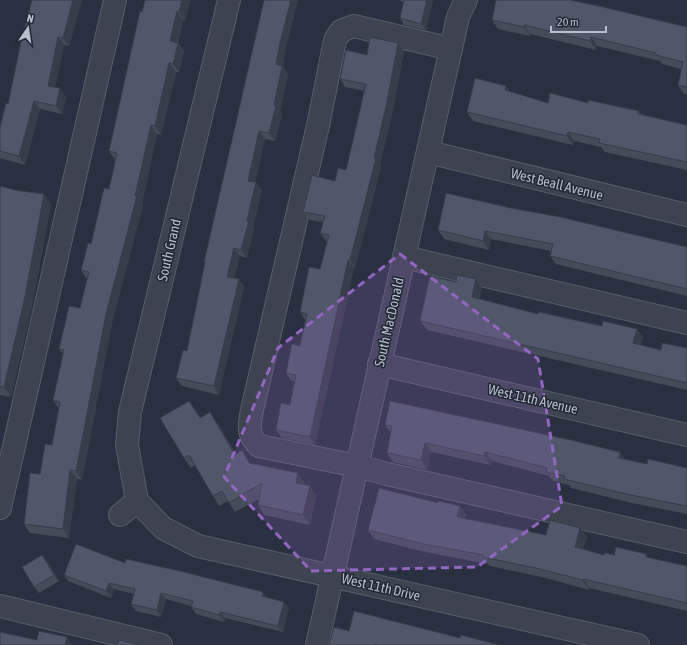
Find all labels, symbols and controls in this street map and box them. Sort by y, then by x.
north arrow [8,8,48,48]
scale bar [551,8,606,34]
text: N [26,12,35,25]
text: 20 m [557,15,579,29]
street label: West Beall Avenue [509,165,605,203]
street label: South Grand [154,217,184,283]
street label: South MacDonald [371,276,407,368]
street label: West 11th Avenue [487,381,579,417]
street label: West 11th Drive [340,570,422,604]

